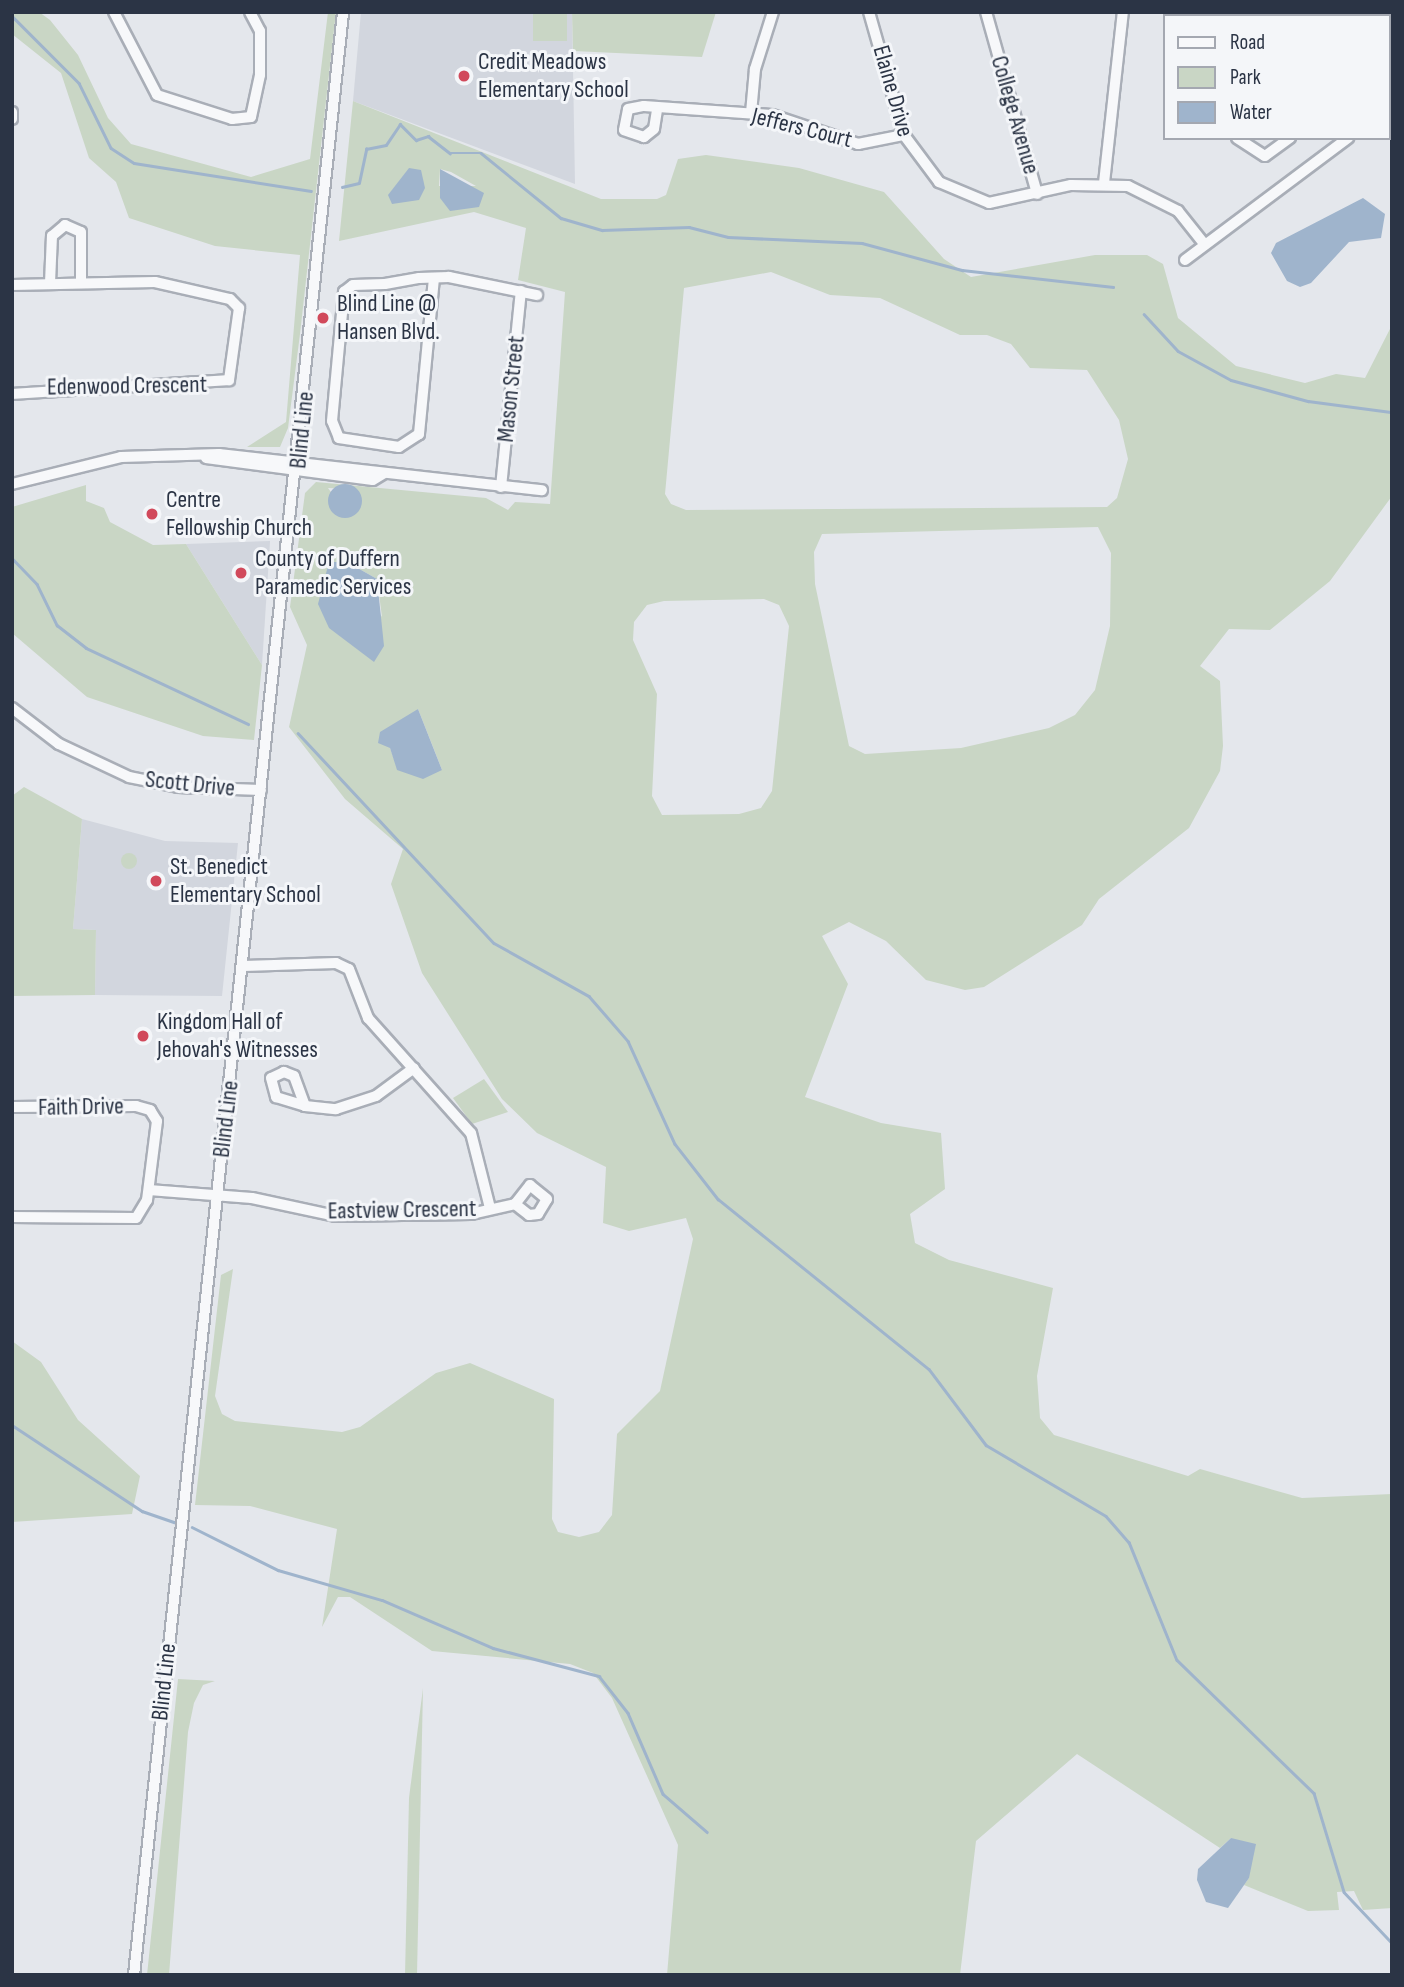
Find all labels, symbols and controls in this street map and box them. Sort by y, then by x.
legend [1162,14,1390,140]
text: Road [1230,30,1265,55]
street label: Elaine Drive [866,42,920,140]
place label: Credit Meadows Elementary School [478,48,629,104]
street label: College Avenue [984,53,1046,177]
text: Park [1230,65,1261,90]
marker: Credit Meadows Elementary School [456,68,472,84]
text: Water [1230,100,1272,125]
street label: Jeffers Court [749,102,855,154]
place label: Blind Line @ Hansen Blvd. [337,290,440,346]
marker: Blind Line @ Hansen Blvd. [315,310,331,326]
street label: Mason Street [491,334,531,444]
street label: Edenwood Crescent [47,370,207,402]
street label: Blind Line [284,390,320,470]
place label: Centre Fellowship Church [166,486,312,542]
marker: Centre Fellowship Church [144,506,160,522]
place label: County of Duffern Paramedic Services [255,545,411,601]
marker: County of Duffern Paramedic Services [233,565,249,581]
street label: Scott Drive [144,765,236,803]
place label: St. Benedict Elementary School [170,853,321,909]
marker: St. Benedict Elementary School [148,873,164,889]
place label: Kingdom Hall of Jehovah's Witnesses [157,1008,318,1064]
marker: Kingdom Hall of Jehovah's Witnesses [135,1028,151,1044]
street label: Blind Line [207,1079,245,1159]
street label: Faith Drive [38,1092,124,1122]
street label: Eastview Crescent [327,1194,477,1226]
street label: Blind Line [146,1642,182,1722]

